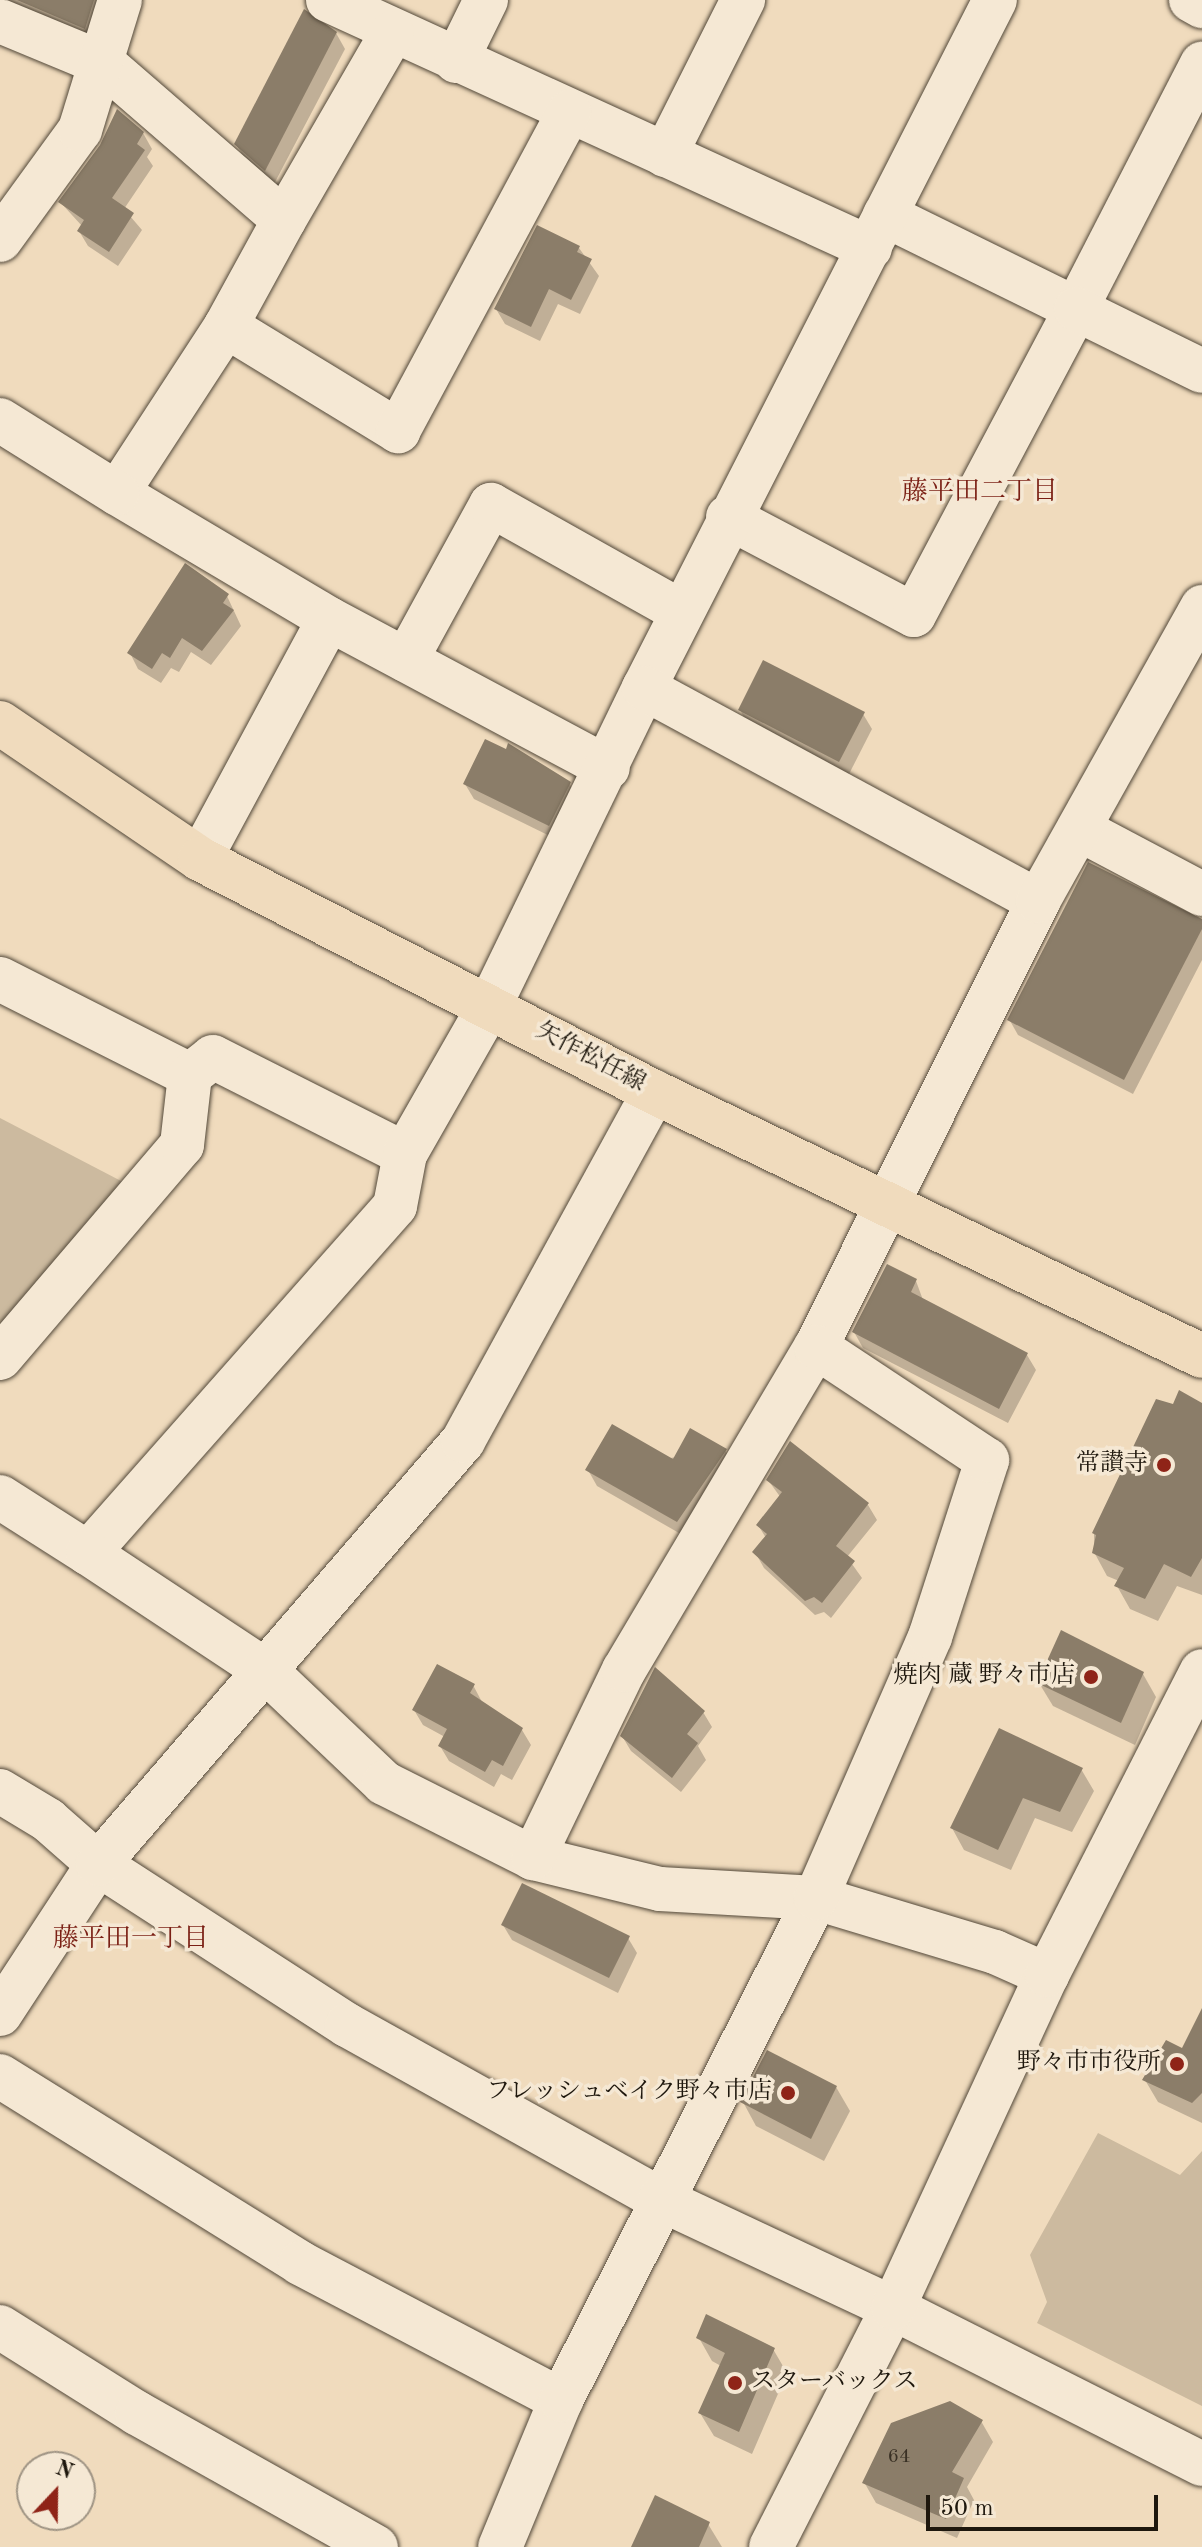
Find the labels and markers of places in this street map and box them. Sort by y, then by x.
place label: 常讃寺 [1076,1451,1148,1479]
marker: 常讃寺 [1155,1456,1173,1474]
place label: 焼肉 蔵 野々市店 [894,1663,1075,1691]
marker: 焼肉 蔵 野々市店 [1082,1668,1100,1686]
place label: 野々市市役所 [1017,2050,1161,2078]
marker: 野々市市役所 [1168,2055,1186,2073]
place label: フレッシュベイク野々市店 [484,2079,772,2107]
marker: フレッシュベイク野々市店 [779,2084,797,2102]
place label: スターバックス [751,2369,919,2397]
marker: スターバックス [726,2374,744,2392]

